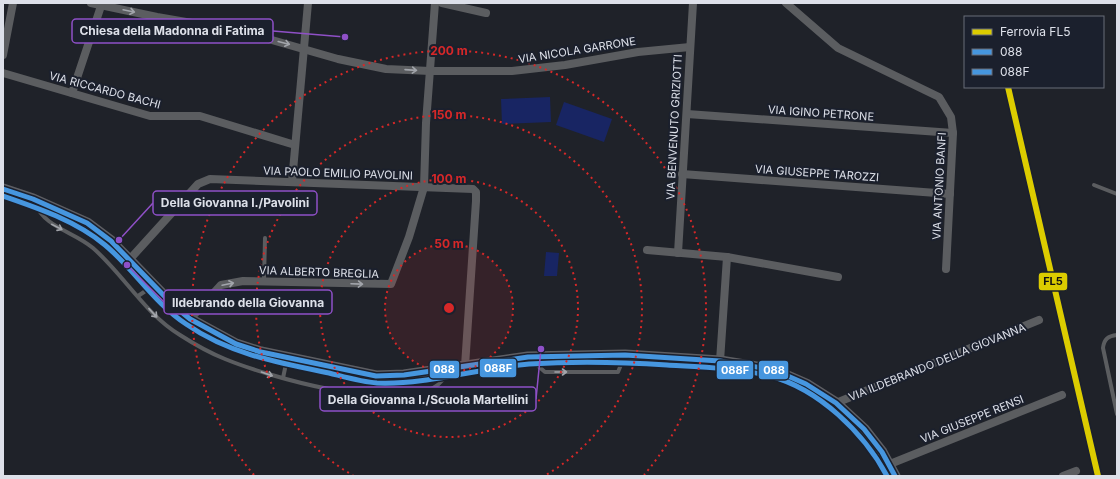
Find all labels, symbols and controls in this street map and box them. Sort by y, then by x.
one-way arrow [122,8,135,16]
legend [964,16,1104,88]
callout: Chiesa della Madonna di Fatima [72,19,273,43]
text: Chiesa della Madonna di Fatima [79,23,265,38]
text: Ferrovia FL5 [1000,24,1071,39]
street label: VIA NICOLA GARRONE [517,34,637,66]
one-way arrow [277,40,290,47]
text: 200 m [430,43,468,58]
text: 088 [1000,44,1022,59]
street label: VIA BENVENUTO GRIZIOTTI [663,54,685,200]
text: 088F [1000,64,1030,79]
one-way arrow [404,67,417,74]
street label: VIA RICCARDO BACHI [48,68,162,112]
street label: VIA IGINO PETRONE [768,102,874,124]
text: 150 m [432,107,466,122]
street label: VIA ANTONIO BANFI [929,132,949,240]
street label: VIA GIUSEPPE TAROZZI [755,162,879,184]
street label: VIA PAOLO EMILIO PAVOLINI [263,163,413,183]
text: 100 m [431,171,467,186]
callout: Della Giovanna I./Pavolini [153,191,317,215]
text: Della Giovanna I./Pavolini [161,195,309,210]
one-way arrow [51,224,63,231]
text: 50 m [434,236,464,251]
street label: VIA ALBERTO BREGLIA [259,263,380,281]
line badge: FL5 [1038,272,1068,291]
text: FL5 [1043,274,1063,288]
one-way arrow [221,279,234,287]
one-way arrow [350,280,363,288]
callout: Ildebrando della Giovanna [164,290,332,314]
text: Ildebrando della Giovanna [172,295,324,310]
centre of rings [442,301,456,315]
one-way arrow [149,308,158,318]
street label: VIA ILDEBRANDO DELLA GIOVANNA [846,320,1028,404]
line badge: 088F [479,358,517,378]
line badge: 088 [429,360,460,379]
line badge: 088F [716,360,754,380]
line badge: 088 [758,360,789,380]
text: 088F [484,361,512,375]
text: 088 [433,362,455,376]
text: 088F [721,363,749,377]
text: 088 [763,363,785,377]
one-way arrow [554,368,567,376]
one-way arrow [260,371,273,378]
callout: Della Giovanna I./Scuola Martellini [320,387,536,411]
text: Della Giovanna I./Scuola Martellini [328,392,528,407]
street label: VIA GIUSEPPE RENSI [918,392,1026,446]

